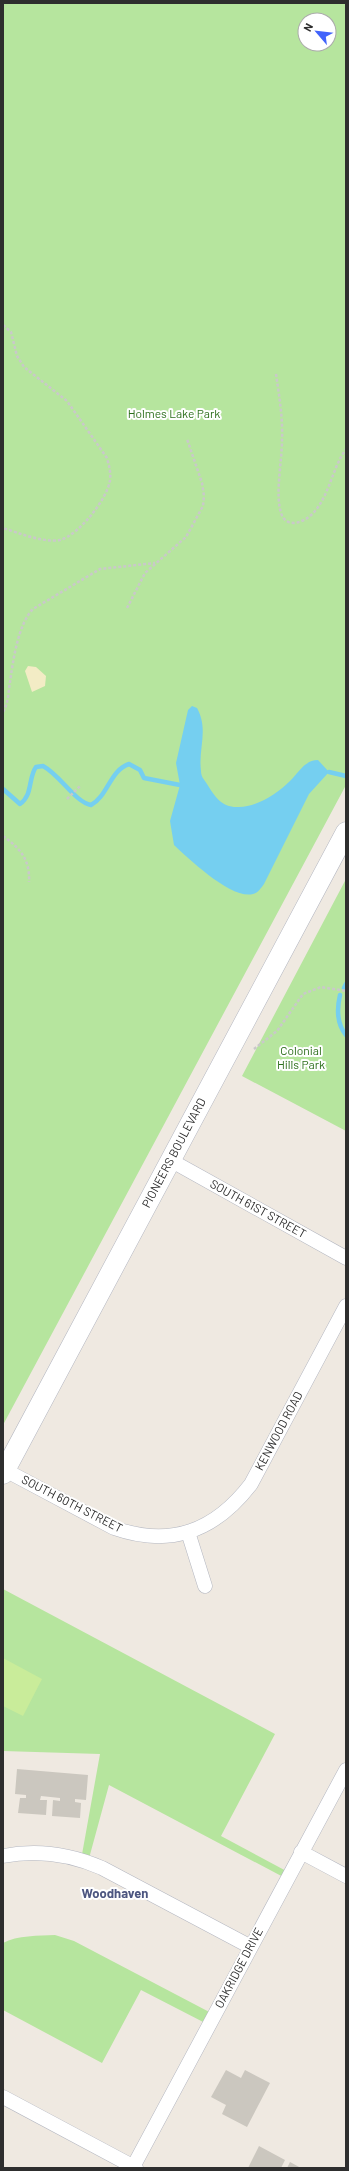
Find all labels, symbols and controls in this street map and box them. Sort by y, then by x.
north arrow [297,12,337,52]
text: N [300,21,315,33]
park label: Holmes Lake Park [128,406,220,420]
park label: Colonial Hills Park [277,1043,325,1071]
street label: PIONEERS BOULEVARD [138,1095,208,1210]
street label: SOUTH 61ST STREET [208,1176,309,1240]
street label: KENWOOD ROAD [251,1389,305,1472]
street label: SOUTH 60TH STREET [20,1472,126,1535]
district label: Woodhaven [82,1885,148,1901]
street label: OAKRIDGE DRIVE [211,1925,265,2010]

